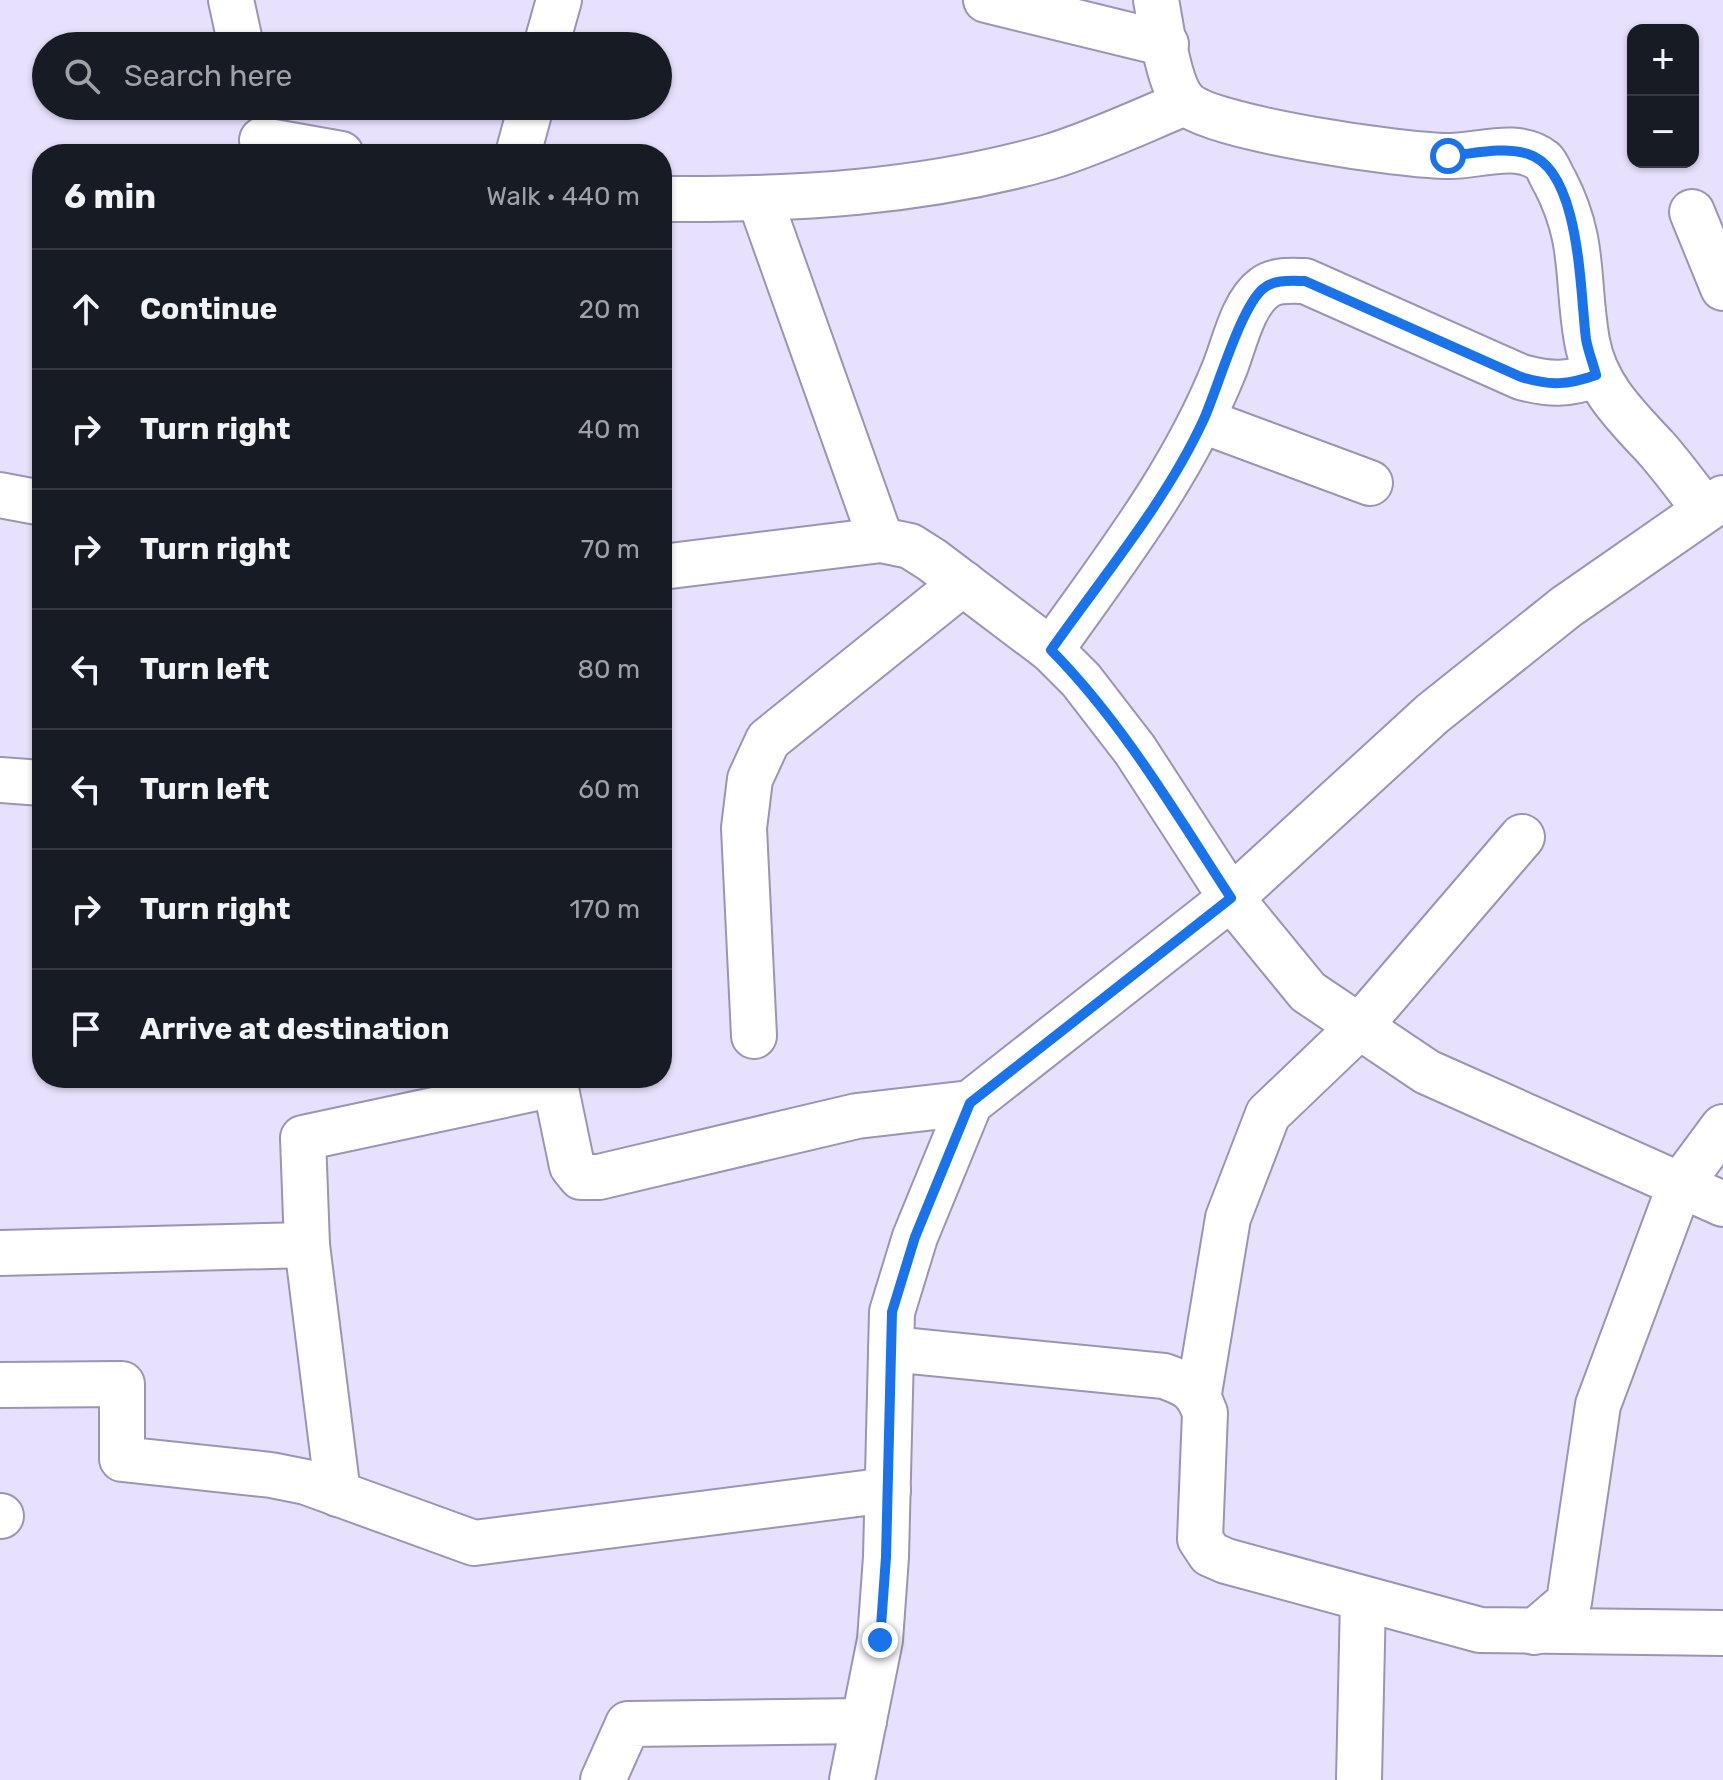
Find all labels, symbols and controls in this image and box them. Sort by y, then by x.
map controls [1627,24,1699,168]
button: + [1627,24,1699,96]
search box [32,32,672,120]
icon: search [60,54,104,98]
text: Search here [124,58,292,94]
button: − [1627,96,1699,168]
route start [1430,138,1466,174]
text: 6 min [64,176,156,217]
text: Walk · 440 m [486,181,640,212]
icon: ahead [64,287,108,331]
text: Continue [140,291,277,327]
text: 20 m [579,294,640,325]
icon: right [64,407,108,451]
text: Turn right [140,411,291,447]
text: 40 m [578,414,640,445]
icon: right [64,527,108,571]
text: Turn right [140,531,291,567]
text: 70 m [581,534,640,565]
icon: left [64,647,108,691]
text: Turn left [140,651,270,687]
text: 80 m [577,654,640,685]
icon: left [64,767,108,811]
text: Turn left [140,771,270,807]
text: 60 m [578,774,640,805]
icon: right [64,887,108,931]
text: Turn right [140,891,291,927]
text: 170 m [570,894,640,925]
icon: arrive [64,1007,108,1051]
text: Arrive at destination [140,1011,450,1047]
route end [862,1622,898,1658]

